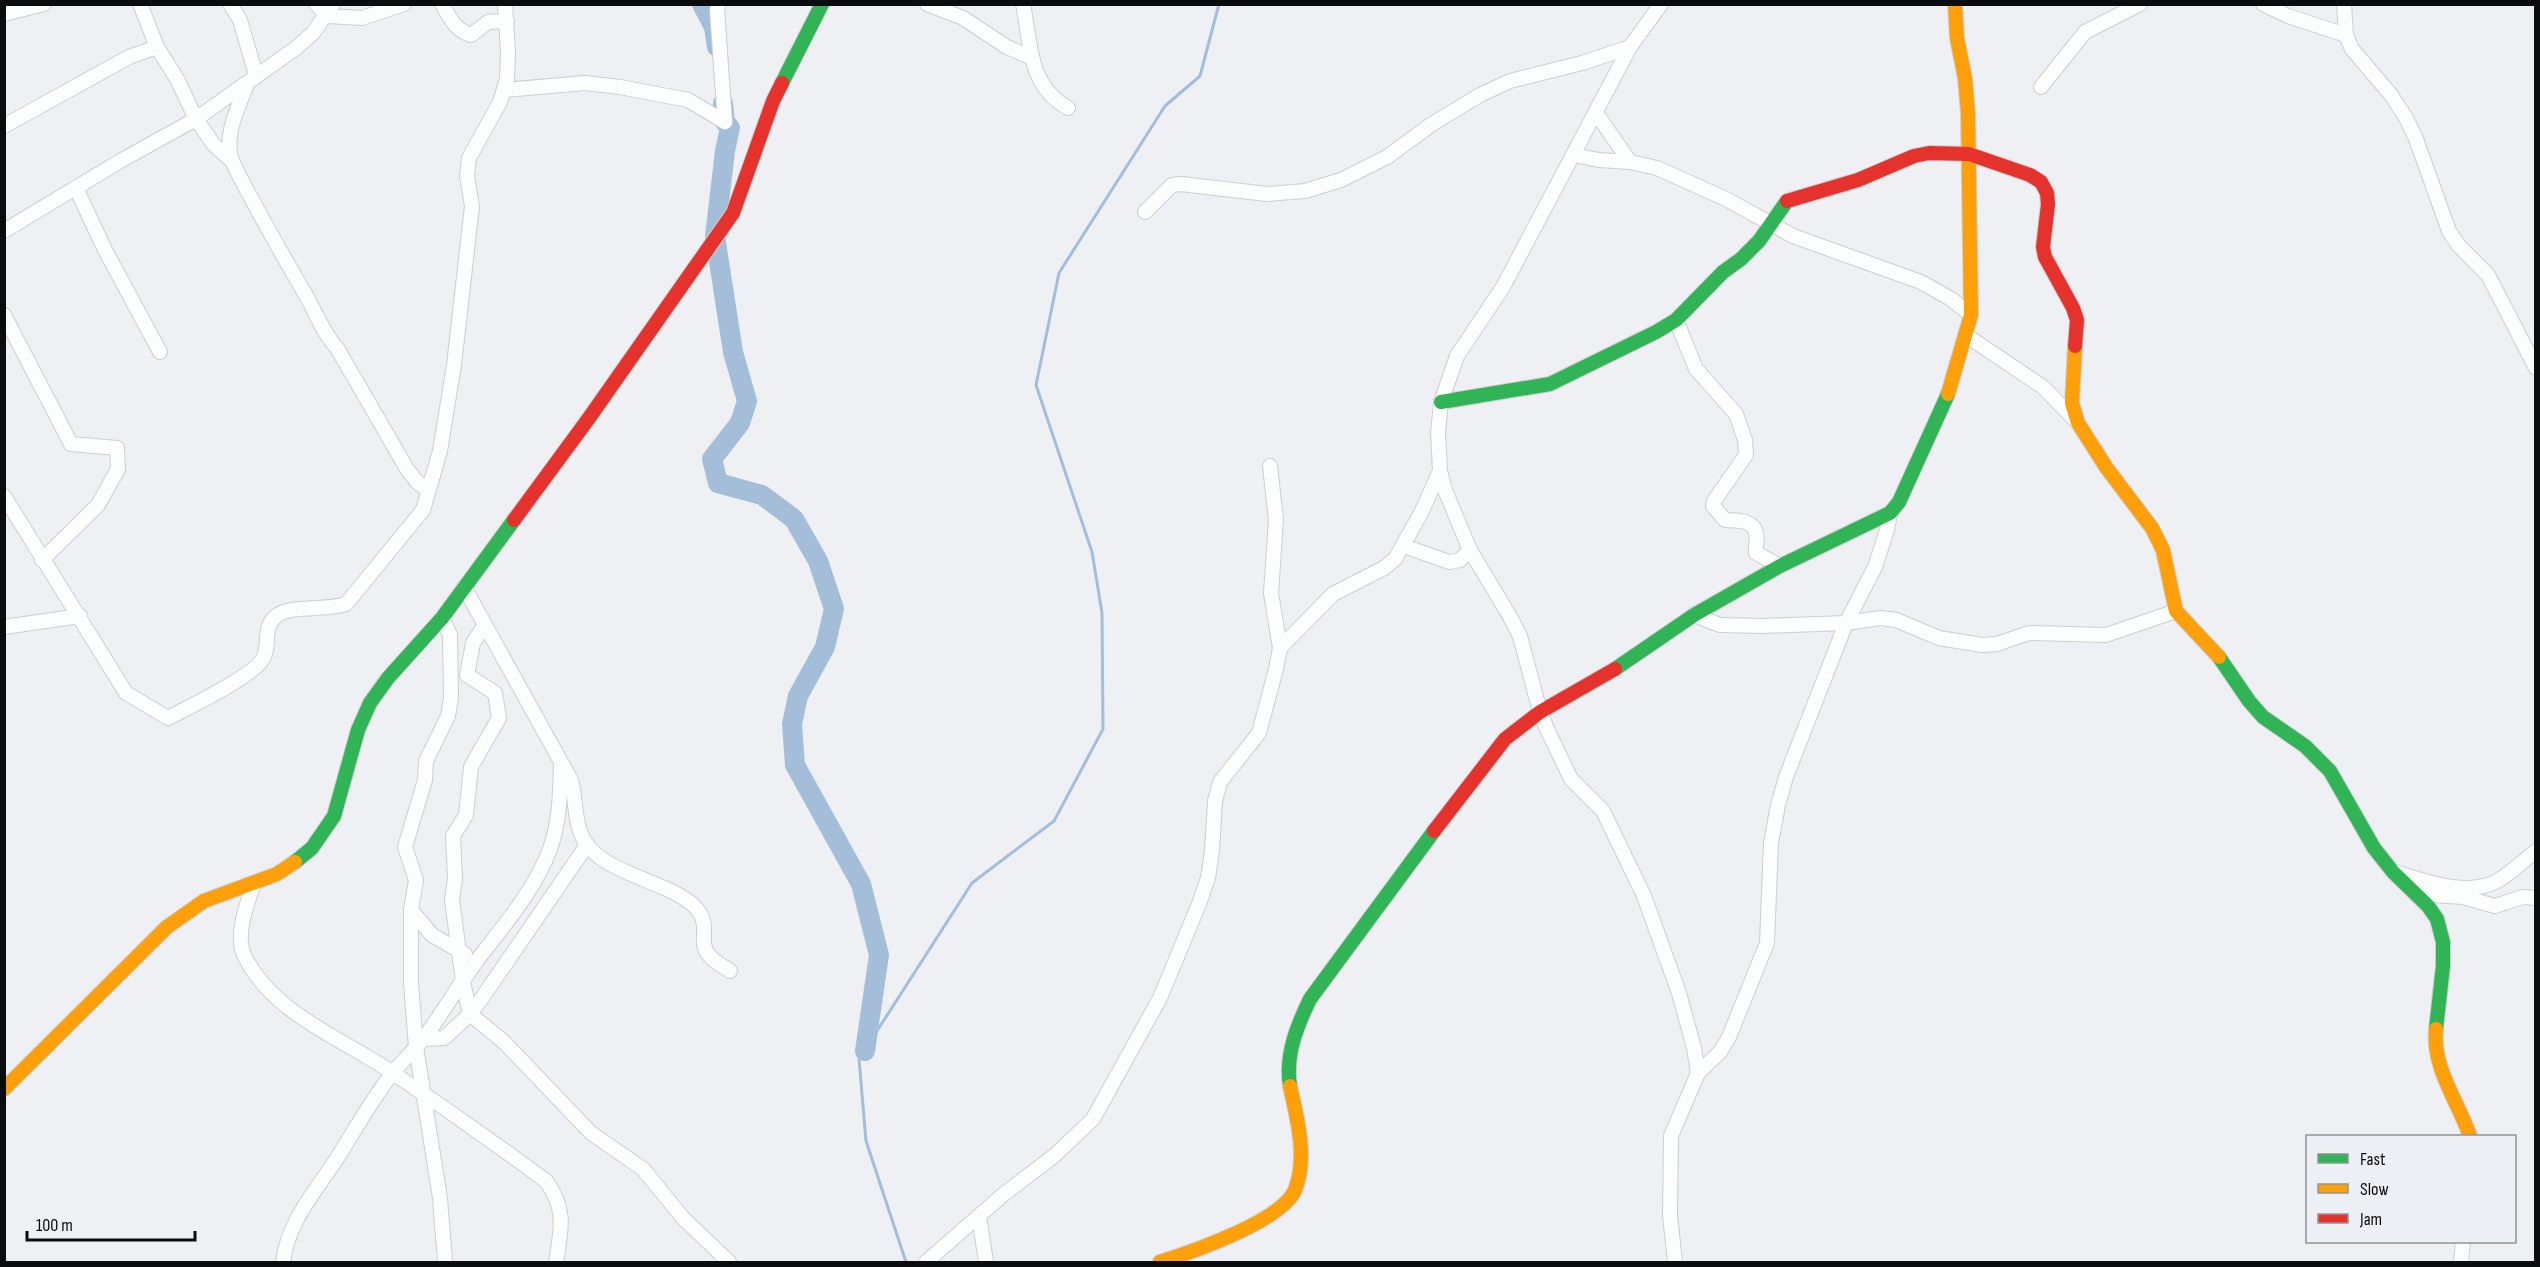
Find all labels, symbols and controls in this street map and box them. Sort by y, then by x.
legend [2306,1135,2516,1243]
text: Fast [2360,1149,2386,1170]
text: Slow [2360,1179,2389,1200]
scale bar [27,1204,195,1242]
text: Jam [2359,1209,2382,1230]
text: 100 m [36,1215,73,1236]

